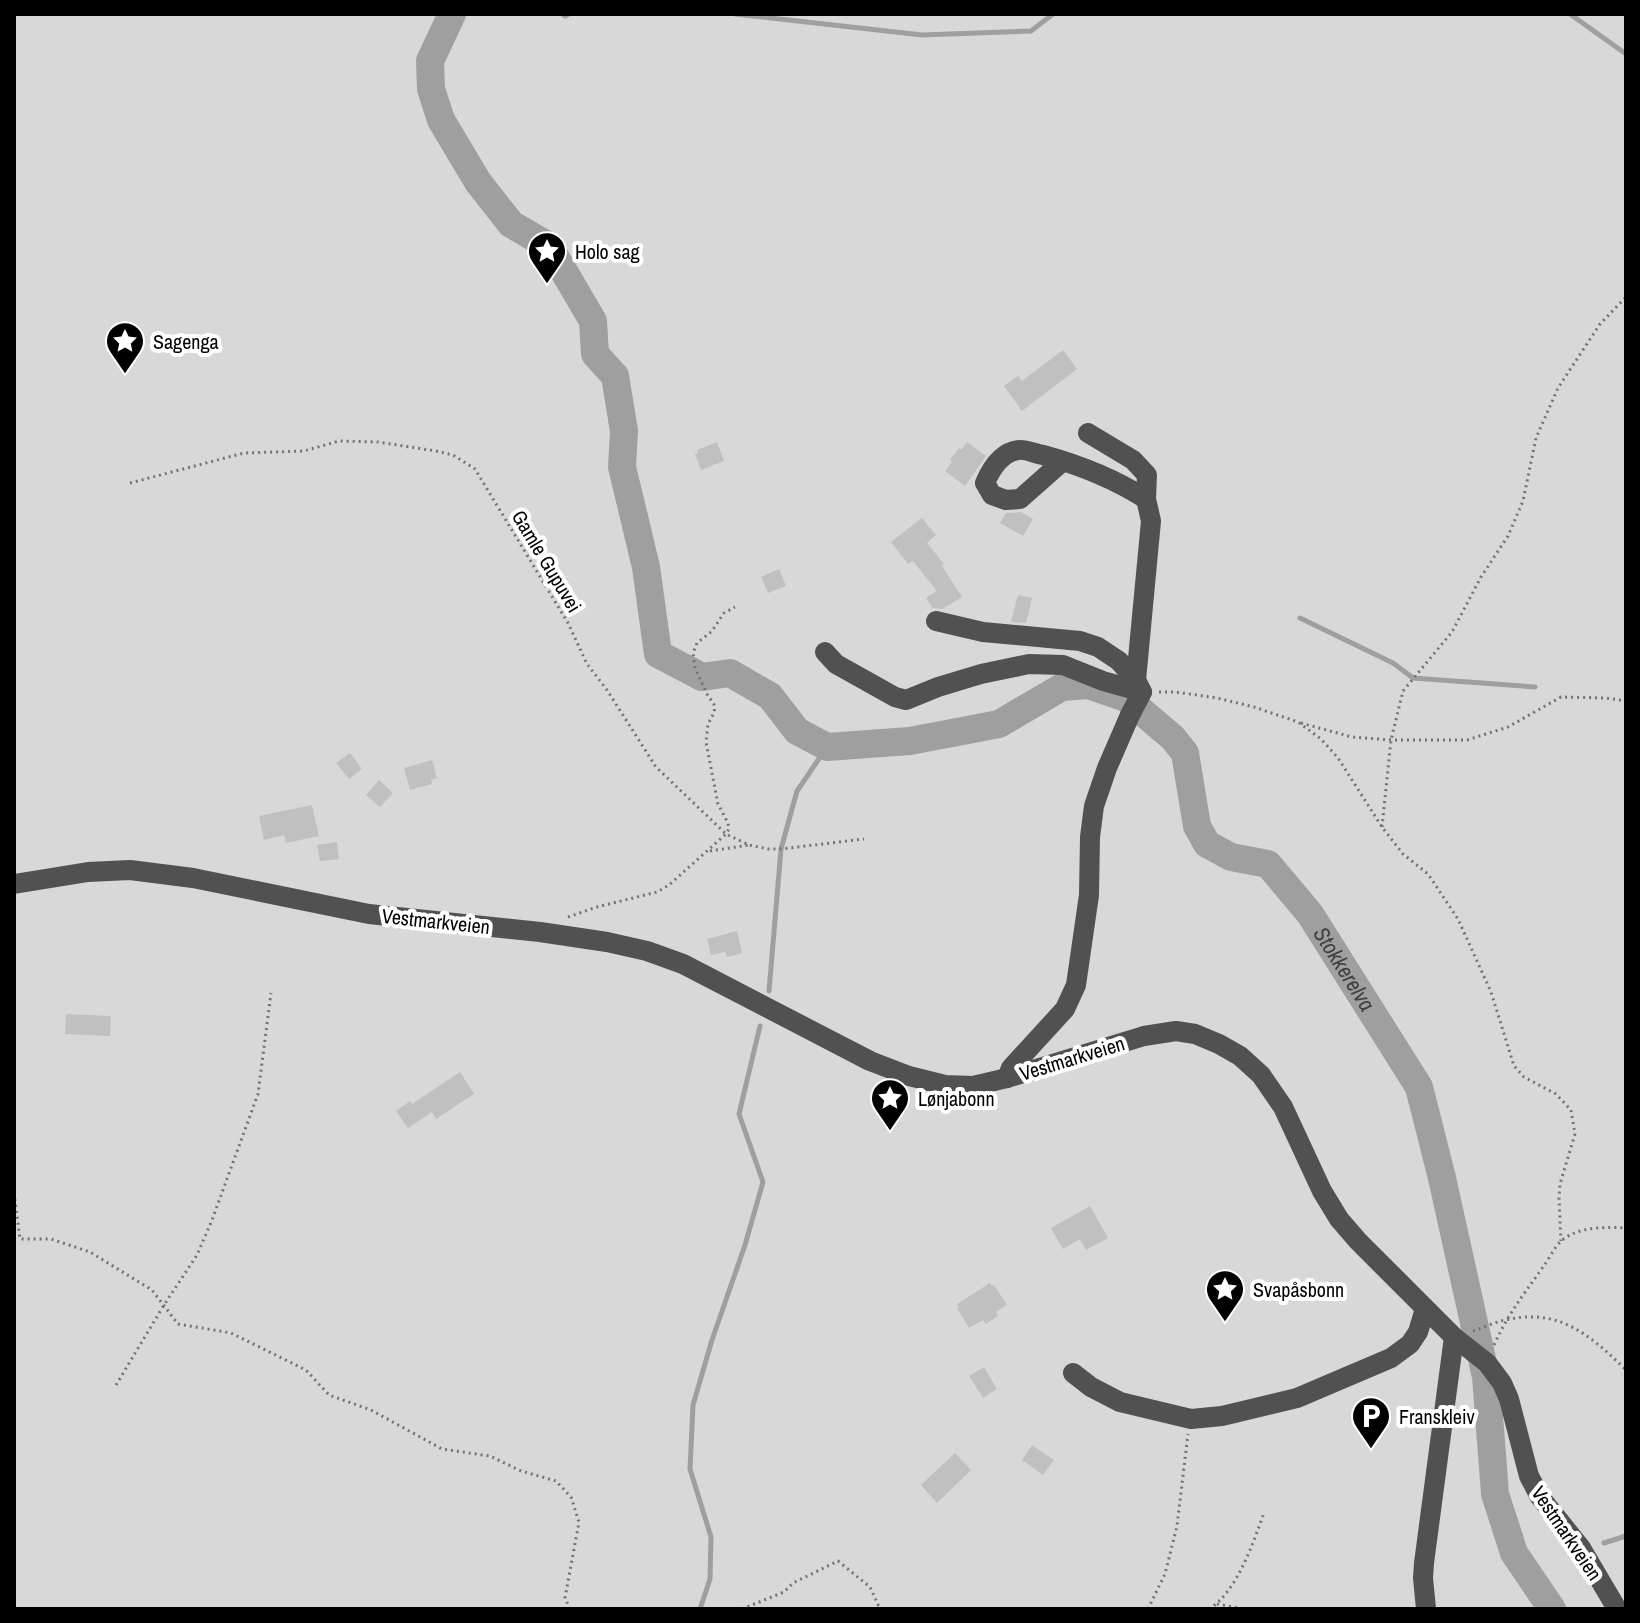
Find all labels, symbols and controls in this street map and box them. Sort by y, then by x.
place icon: Holo sag [526,230,568,285]
place label: Holo sag [575,238,640,265]
place icon: Sagenga [104,320,146,375]
place label: Sagenga [153,328,219,355]
street label: Gamle Gupuvei [506,505,588,617]
street label: Vestmarkveien [381,902,491,940]
water label: Stokkerelva [1307,921,1382,1017]
street label: Vestmarkveien [1016,1029,1128,1087]
place icon: Lønjabonn [869,1077,911,1132]
place label: Lønjabonn [918,1085,995,1112]
place icon: Svapåsbonn [1204,1268,1246,1323]
place label: Svapåsbonn [1253,1276,1344,1303]
parking icon: Franskleiv [1350,1395,1392,1450]
place label: Franskleiv [1399,1403,1475,1430]
street label: Vestmarkveien [1525,1480,1609,1586]

